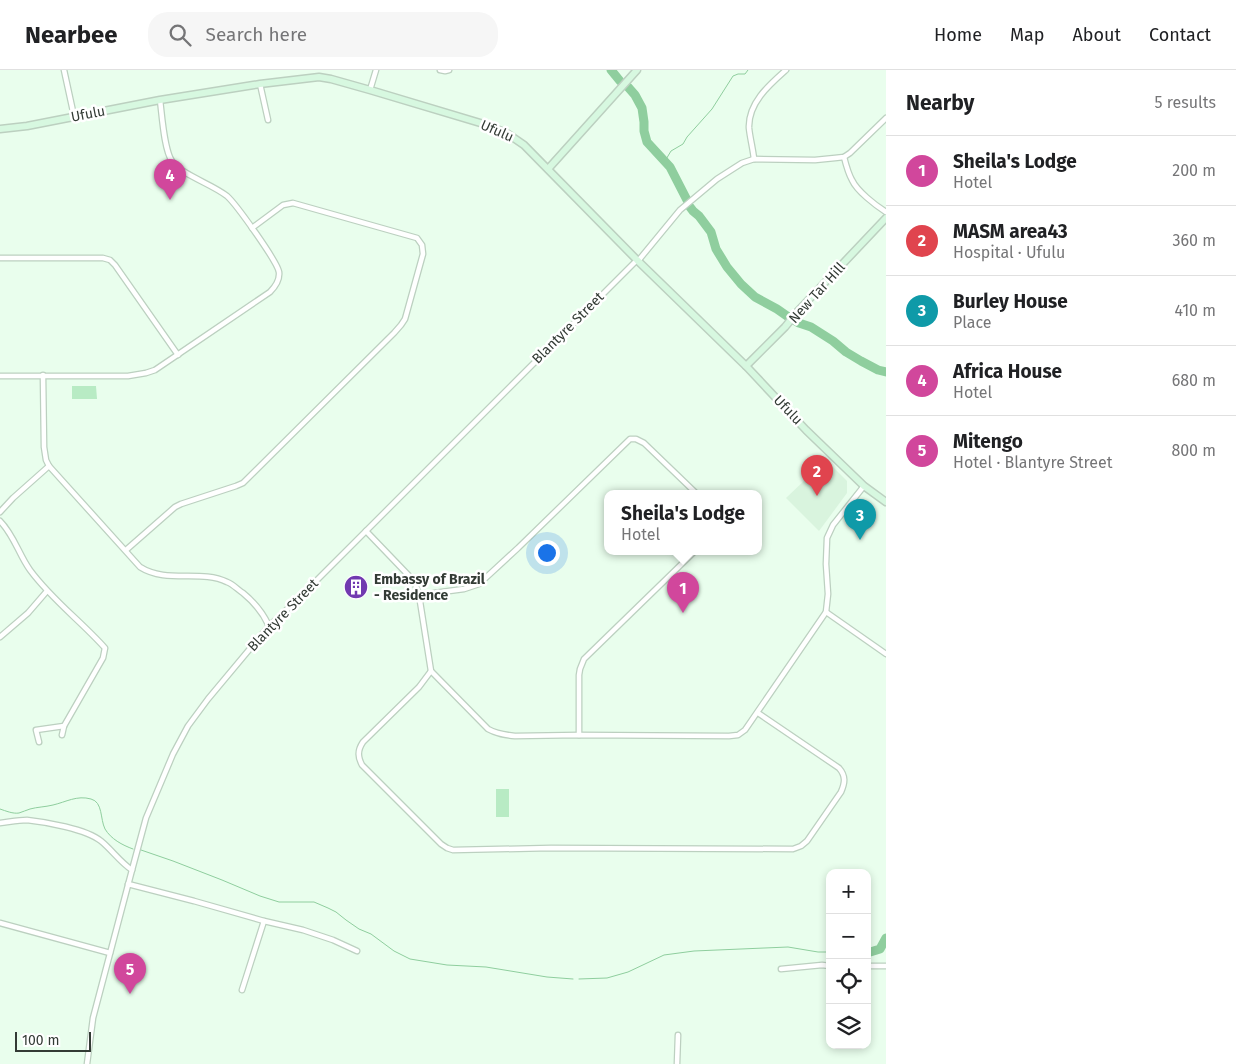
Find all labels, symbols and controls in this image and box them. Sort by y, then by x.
search box [148,12,498,57]
text: Nearbee [25,21,118,49]
icon: search [166,21,194,49]
text: Search here [206,23,307,46]
text: Home [934,24,982,46]
text: Map [1010,24,1044,46]
text: About [1072,24,1121,46]
text: Contact [1149,24,1211,46]
text: Nearby [906,90,974,116]
text: 5 results [1155,93,1216,112]
street label: Ufulu [70,102,106,126]
street label: Ufulu [478,116,516,146]
text: Sheila's Lodge [953,150,1077,173]
pin: 4 [154,159,186,200]
text: 1 [918,161,926,180]
text: 200 m [1172,161,1216,180]
text: Hotel [953,173,992,192]
text: MASM area43 [953,220,1068,243]
text: 2 [918,231,926,250]
text: 360 m [1173,231,1216,250]
text: Hospital · Ufulu [953,243,1065,262]
street label: New Tar Hill [785,259,849,327]
street label: Blantyre Street [529,288,608,367]
text: Burley House [953,290,1068,313]
text: 3 [918,301,926,320]
text: 410 m [1175,301,1216,320]
text: Place [953,313,992,332]
text: Africa House [953,360,1062,383]
text: 4 [917,371,927,390]
text: 680 m [1172,371,1216,390]
text: Hotel [953,383,992,402]
street label: Ufulu [770,392,806,428]
text: Mitengo [953,430,1023,453]
text: 5 [918,441,926,460]
text: 800 m [1171,441,1216,460]
text: Hotel · Blantyre Street [953,453,1113,472]
pin: 2 [801,455,833,496]
popup [604,490,762,555]
pin: 3 [844,499,876,540]
text: Sheila's Lodge [621,502,745,525]
text: Hotel [621,525,660,544]
your location [534,540,560,566]
place label: Embassy of Brazil - Residence [374,571,486,604]
pin: 1 [667,572,699,613]
street label: Blantyre Street [244,574,323,655]
building icon: Embassy of Brazil - Residence [343,574,369,600]
map controls [826,869,871,1049]
button: + [826,869,871,914]
button: − [826,914,871,959]
pin: 5 [114,953,146,994]
button: locate [826,959,871,1004]
button: layers [826,1004,871,1049]
scale bar [15,1029,91,1052]
text: 100 m [22,1032,59,1049]

